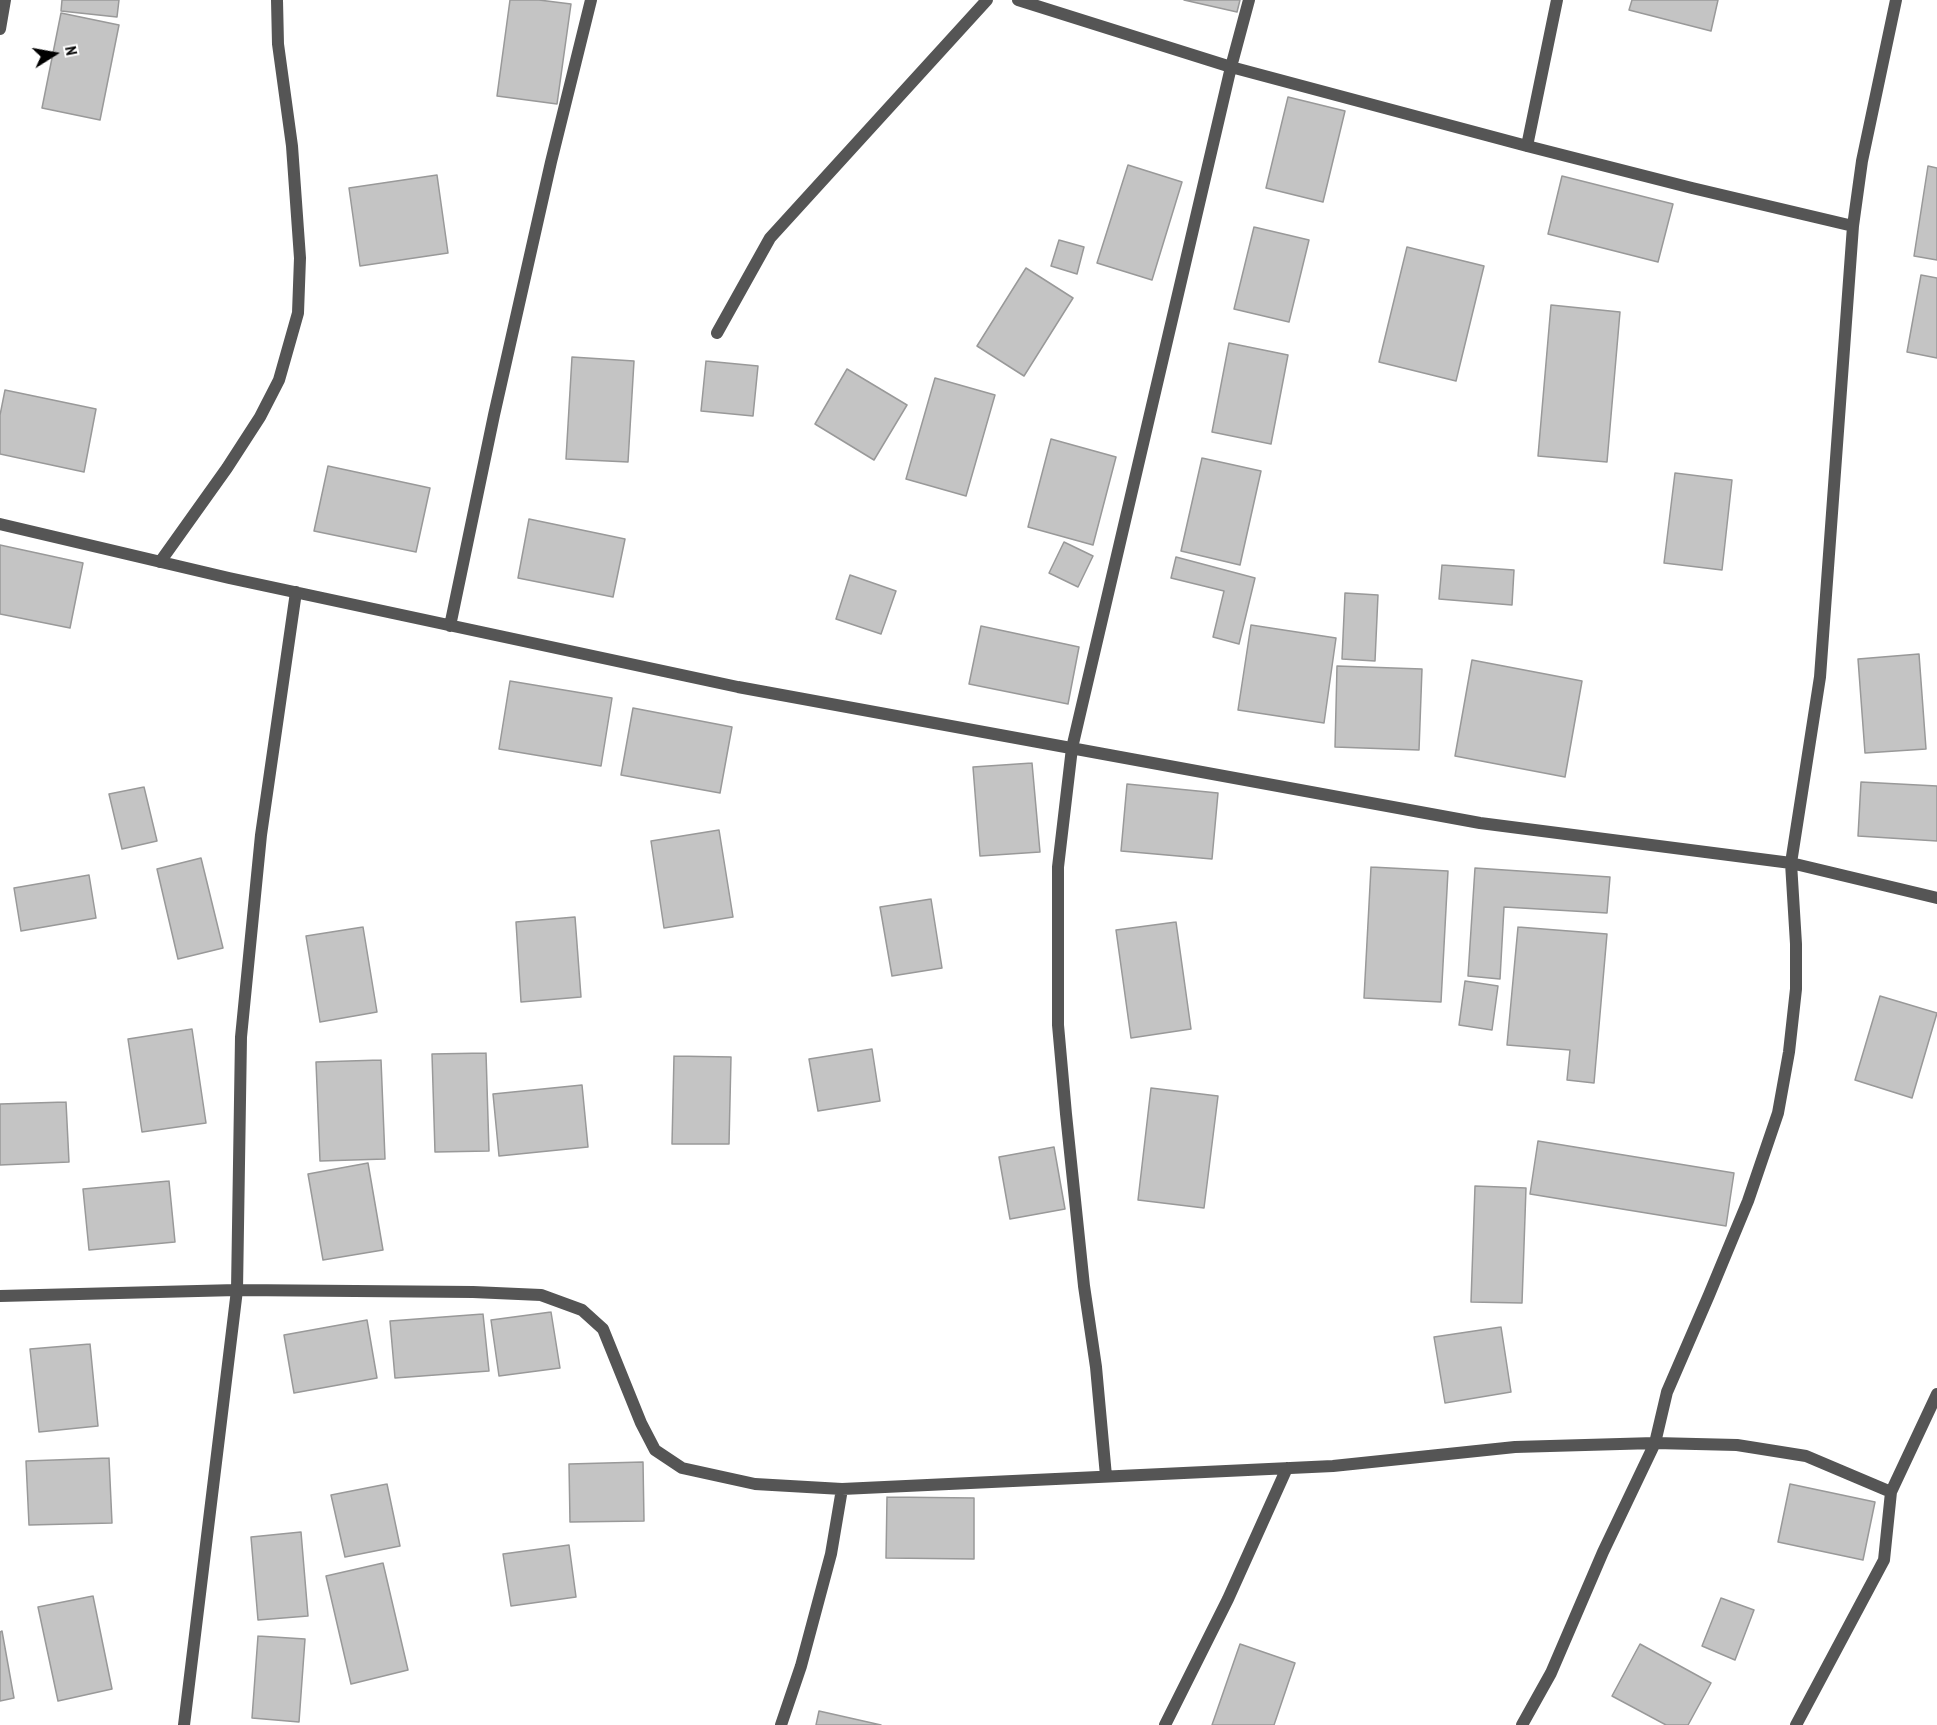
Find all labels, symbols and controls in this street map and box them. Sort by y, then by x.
north arrow [24,24,84,84]
text: N [61,44,82,57]

